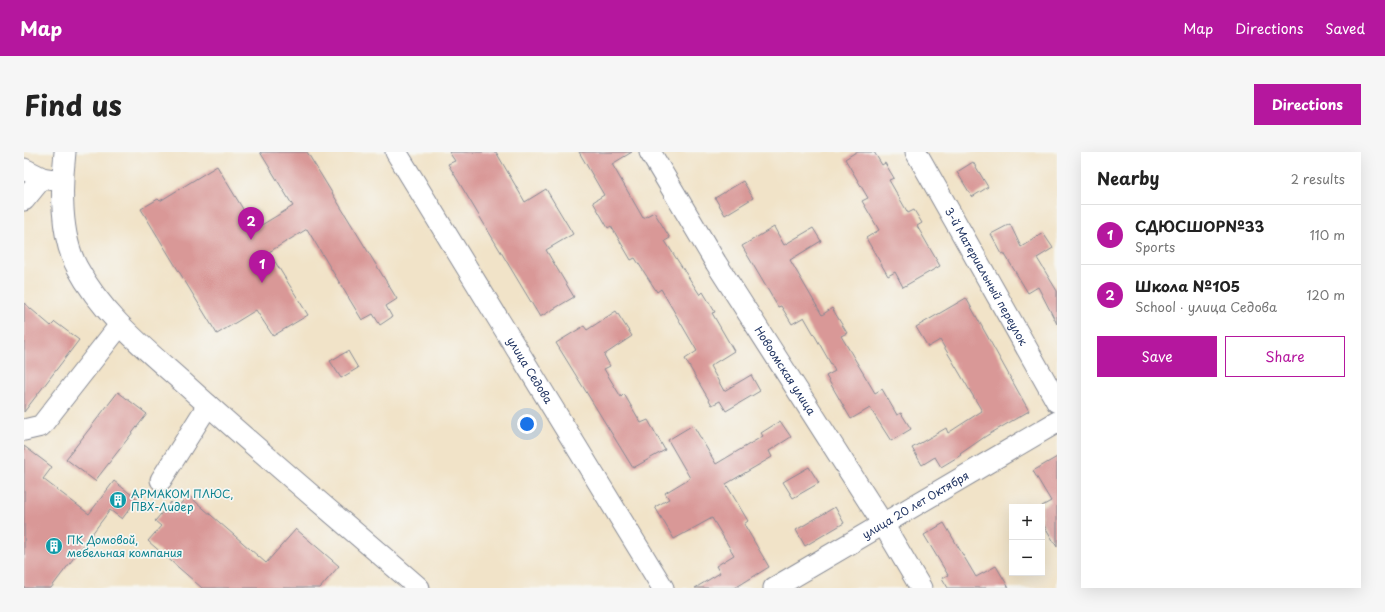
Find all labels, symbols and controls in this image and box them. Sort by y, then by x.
text: Map [20,14,62,42]
text: Map [1183,18,1213,39]
text: Directions [1235,18,1303,39]
text: Saved [1325,18,1365,39]
text: Find us [24,83,122,126]
button: Directions [1254,84,1361,125]
text: Nearby [1097,165,1159,191]
text: 2 results [1291,169,1345,188]
street label: 3-й Материальный переулок [941,204,1033,349]
pin: 2 [238,207,264,240]
text: СДЮСШОР№33 [1135,214,1264,237]
text: 1 [1107,225,1113,244]
text: 110 m [1310,225,1345,244]
text: Sports [1135,237,1175,256]
pin: 1 [249,250,275,283]
text: Школа №105 [1135,274,1240,297]
text: 2 [1105,285,1115,304]
text: 120 m [1306,285,1345,304]
text: School · улица Седова [1135,297,1277,316]
street label: Новоомская улица [751,323,820,418]
street label: улица Седова [503,333,557,407]
button: Save [1097,336,1217,377]
button: Share [1225,336,1345,377]
your location [517,414,537,434]
street label: улица 20 лет Октября [859,467,972,543]
place label: АРМАКОМ ПЛЮС, ПВХ-Лидер [131,485,234,515]
building icon: АРМАКОМ ПЛЮС, ПВХ-Лидер [108,490,128,510]
map controls [1009,504,1045,576]
button: + [1009,504,1045,540]
place label: ПК Домовой, мебельная компания [67,531,183,561]
building icon: ПК Домовой, мебельная компания [44,536,64,556]
button: − [1009,540,1045,576]

